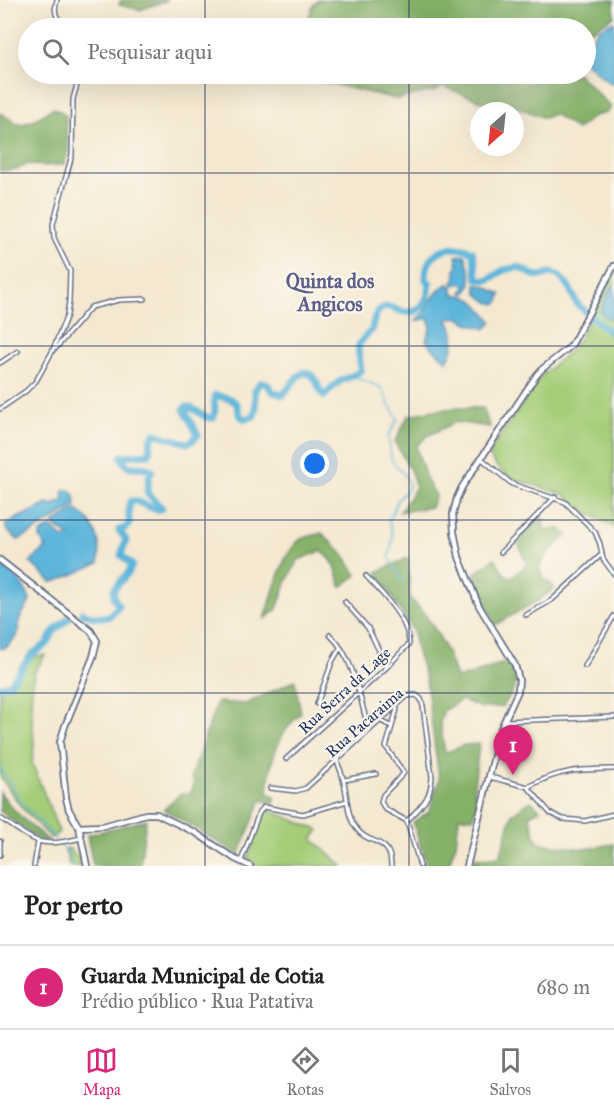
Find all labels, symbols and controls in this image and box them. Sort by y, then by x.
search box [18,18,596,84]
icon: search [39,35,72,68]
text: Pesquisar aqui [87,38,212,65]
north arrow [470,102,524,156]
district label: Quinta dos Angicos [286,269,375,317]
your location [300,449,329,478]
street label: Rua Serra da Lage [294,643,395,739]
street label: Rua Pacaraima [322,683,407,761]
pin: 1 [494,726,532,775]
text: Por perto [24,889,123,921]
text: Guarda Municipal de Cotia [81,962,324,989]
text: 1 [40,975,47,999]
text: 680 m [536,975,590,999]
text: Prédio público · Rua Patativa [81,989,313,1013]
tab: Mapa [83,1044,121,1099]
tab: Rotas [286,1044,324,1099]
tab: Salvos [490,1044,531,1099]

